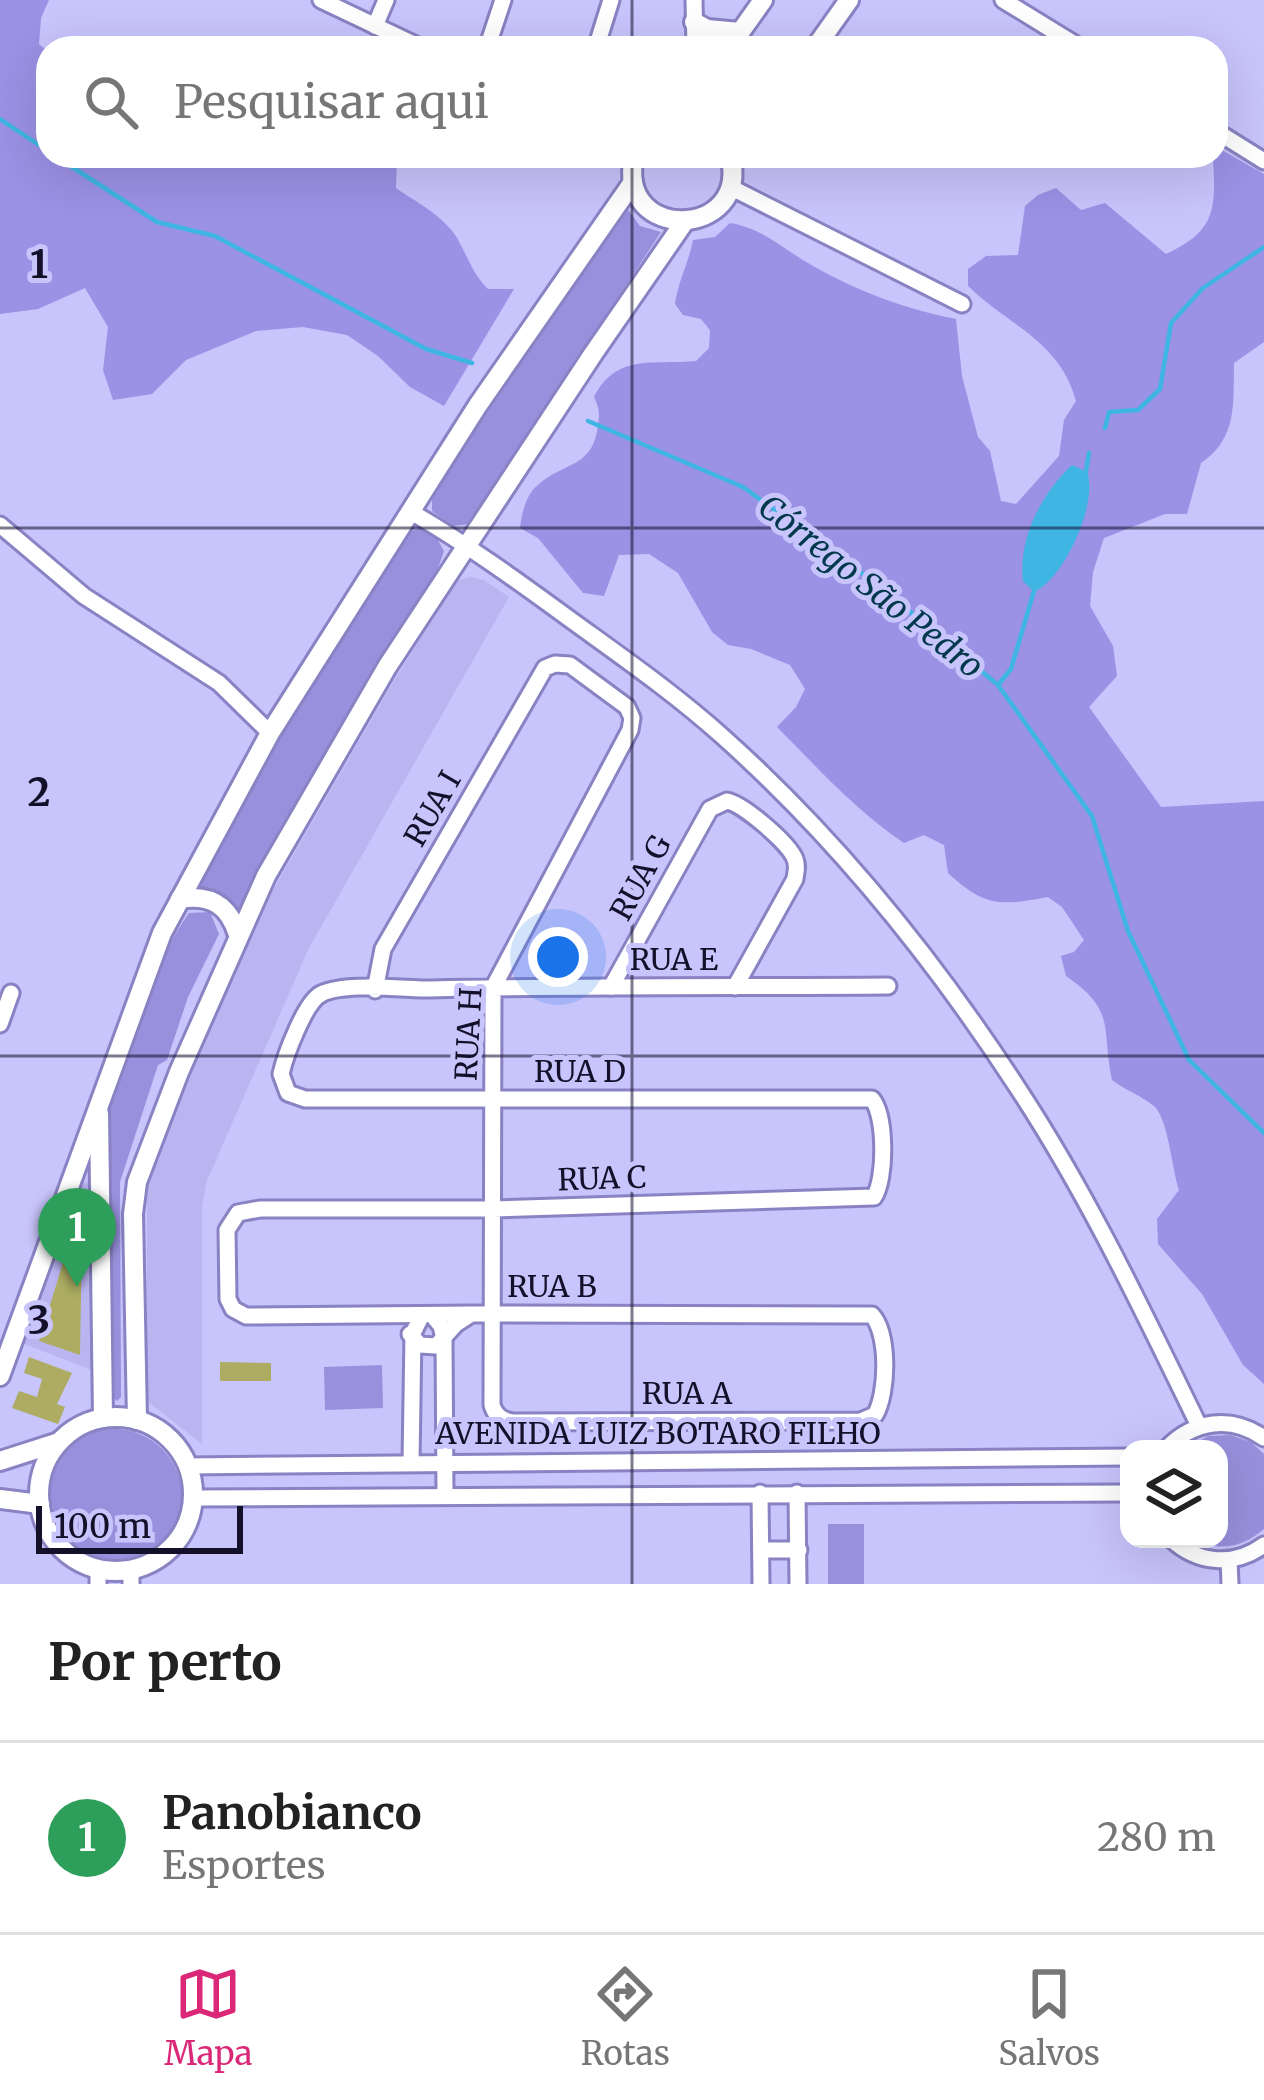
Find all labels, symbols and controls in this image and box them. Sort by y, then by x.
search box [36,36,1228,168]
icon: search [78,69,144,135]
text: Pesquisar aqui [174,74,489,130]
text: 1 [30,240,48,289]
water label: Córrego São Pedro [750,486,991,687]
street label: RUA I [396,764,469,853]
text: 2 [28,768,50,817]
street label: RUA G [601,828,679,927]
your location [528,927,588,987]
street label: RUA E [630,940,718,978]
street label: RUA H [447,986,489,1082]
street label: RUA D [534,1052,626,1090]
street label: RUA C [557,1157,647,1199]
pin: 1 [38,1188,116,1287]
street label: RUA B [507,1267,597,1305]
text: 3 [28,1296,50,1345]
street label: RUA A [642,1374,733,1412]
street label: AVENIDA LUIZ BOTARO FILHO [434,1414,881,1452]
map controls [1120,1440,1228,1548]
button: layers [1120,1440,1228,1548]
scale bar [36,1500,243,1553]
text: 100 m [54,1506,151,1547]
text: Por perto [48,1630,282,1694]
text: Panobianco [162,1785,422,1841]
text: 1 [78,1813,96,1862]
text: 280 m [1097,1813,1216,1862]
text: Esportes [162,1841,326,1890]
tab: Mapa [164,1961,253,2074]
tab: Rotas [581,1961,670,2074]
tab: Salvos [998,1961,1100,2074]

